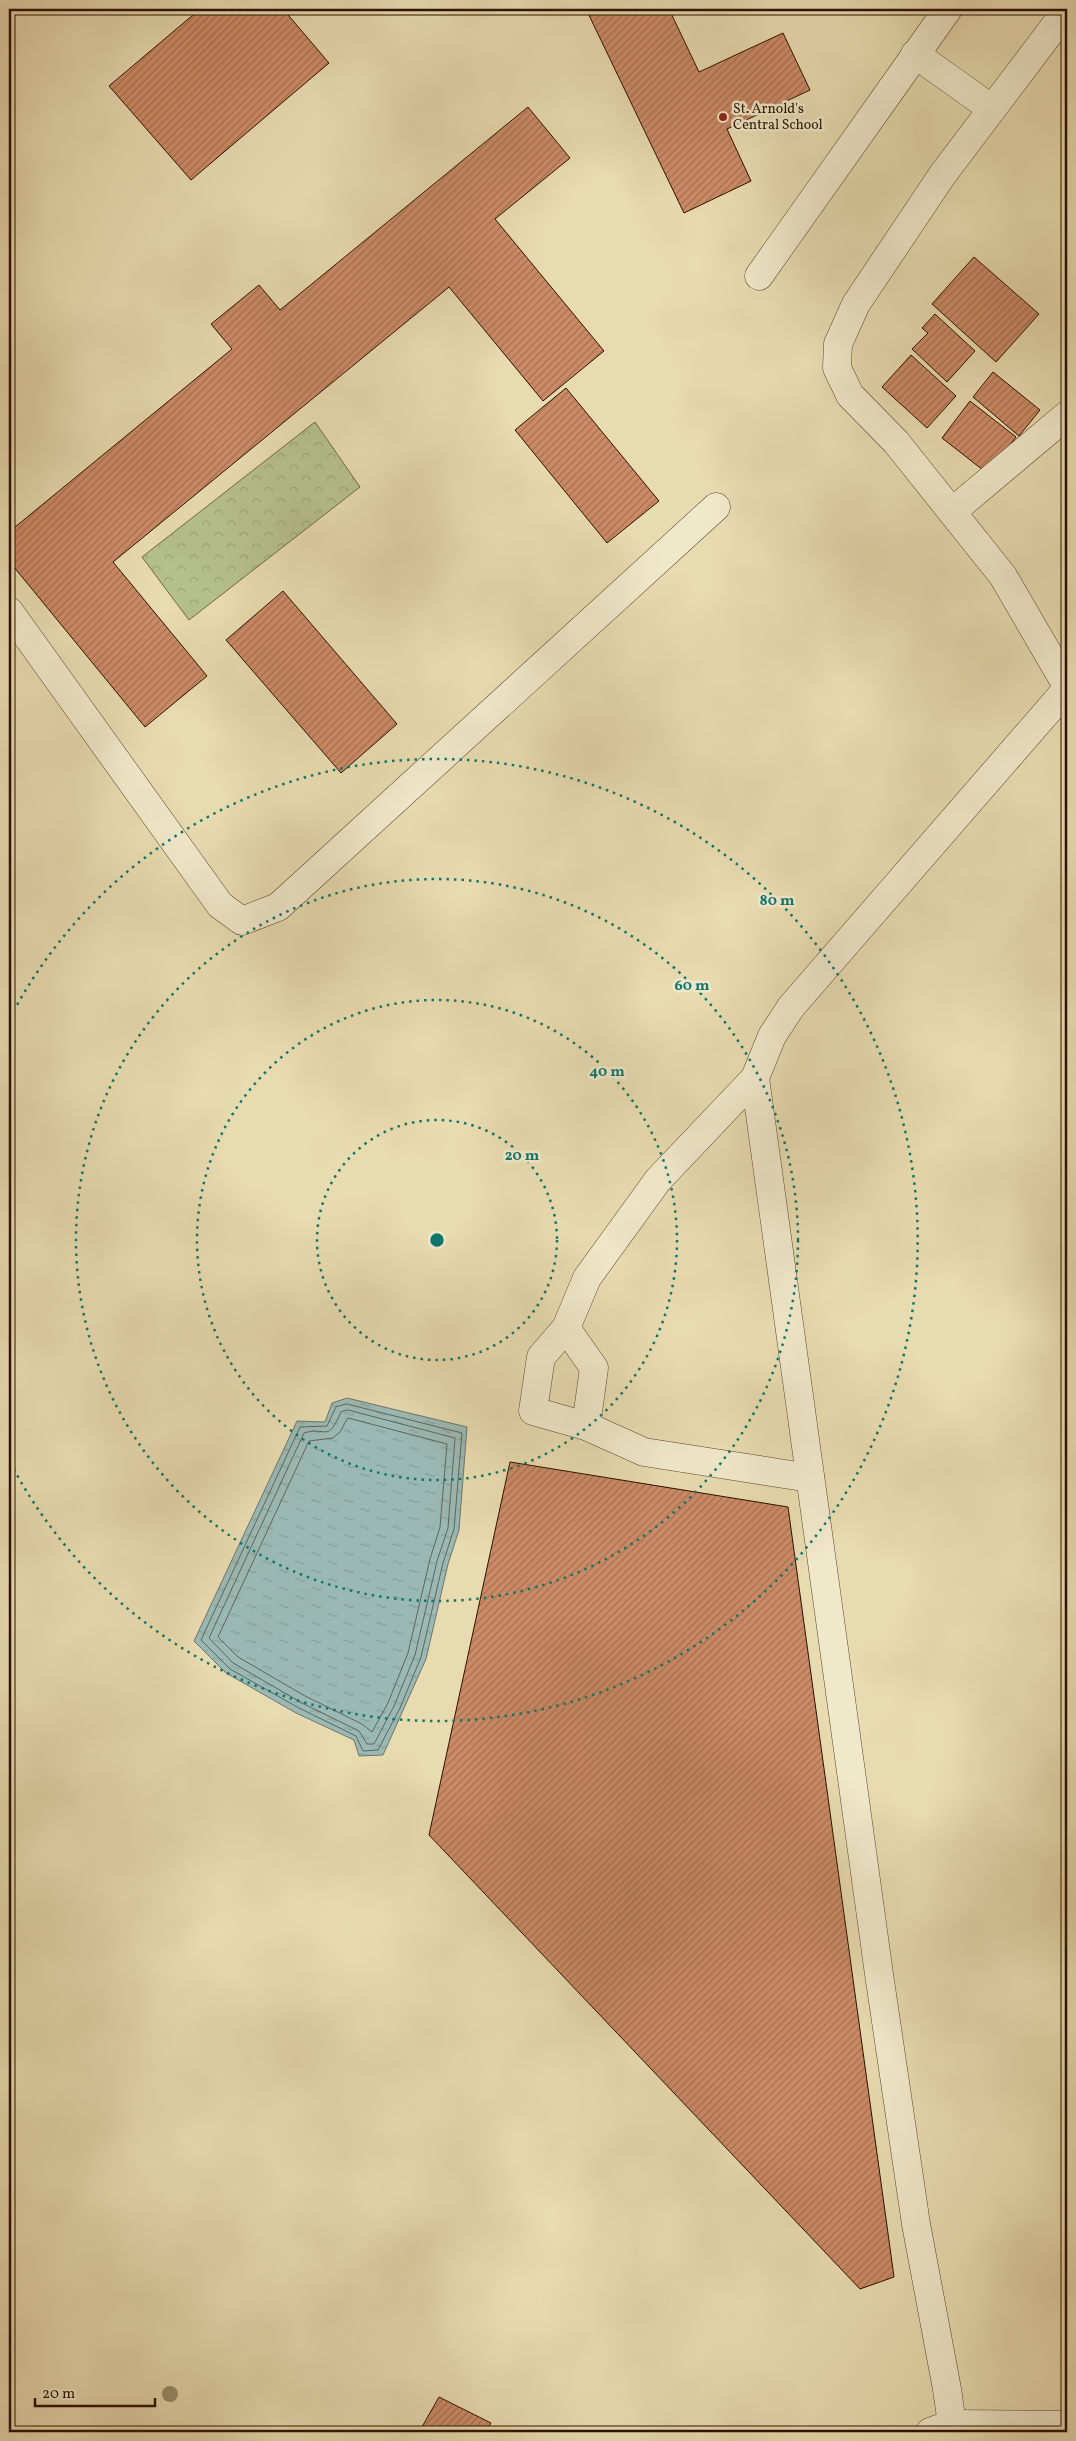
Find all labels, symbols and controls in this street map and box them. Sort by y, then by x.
place label: St. Arnold's Central School [733,100,823,135]
marker: St. Arnold's Central School [717,111,729,123]
text: 80 m [760,891,795,912]
text: 60 m [675,976,710,997]
text: 40 m [589,1062,625,1083]
text: 20 m [505,1146,540,1167]
centre of rings [428,1231,446,1249]
scale bar [35,2376,155,2408]
text: 20 m [42,2384,75,2405]

